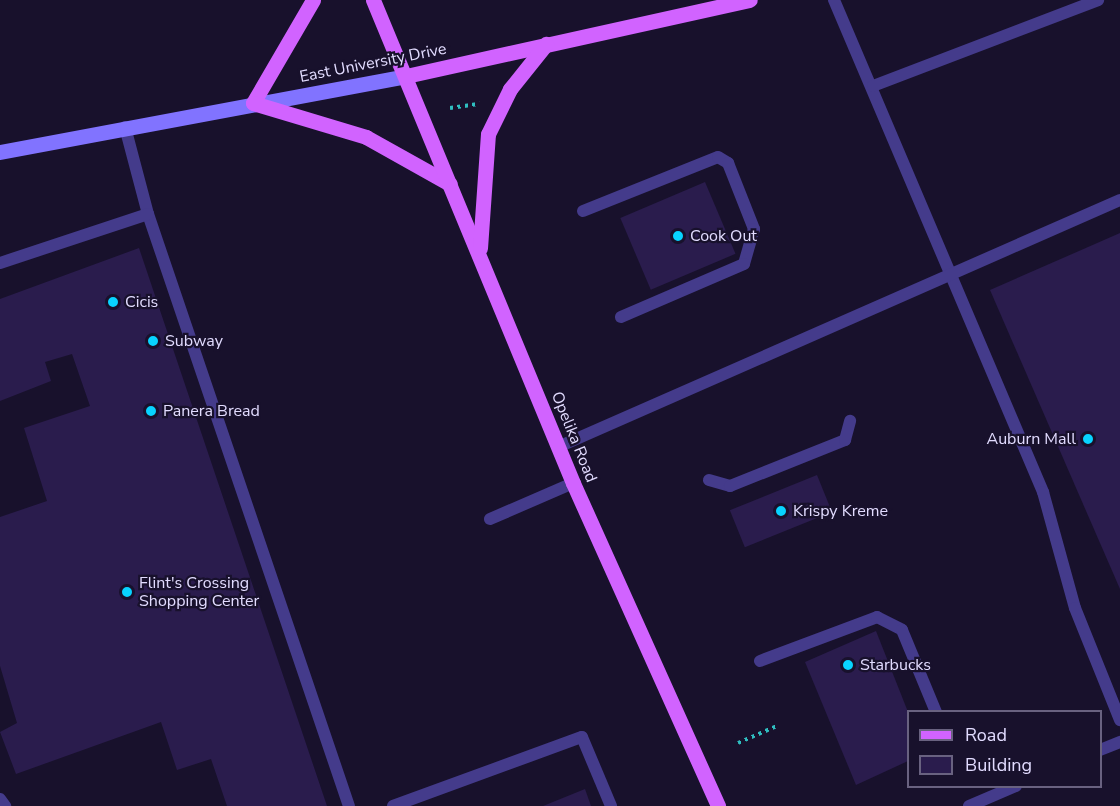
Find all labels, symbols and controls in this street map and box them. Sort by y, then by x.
street label: East University Drive [298,39,448,87]
place label: Cook Out [690,226,757,246]
marker: Cook Out [671,229,685,243]
place label: Cicis [125,292,158,312]
marker: Cicis [106,295,120,309]
place label: Subway [165,331,223,351]
marker: Subway [146,334,160,348]
street label: Opelika Road [547,389,601,485]
place label: Panera Bread [163,401,260,421]
marker: Panera Bread [144,404,158,418]
place label: Auburn Mall [986,429,1076,449]
marker: Auburn Mall [1081,432,1095,446]
place label: Krispy Kreme [793,501,888,521]
marker: Krispy Kreme [774,504,788,518]
place label: Flint's Crossing Shopping Center [139,573,259,611]
marker: Flint's Crossing Shopping Center [120,585,134,599]
place label: Starbucks [860,655,931,675]
marker: Starbucks [841,658,855,672]
legend [907,710,1102,788]
text: Road [965,723,1007,747]
text: Building [965,753,1032,777]

